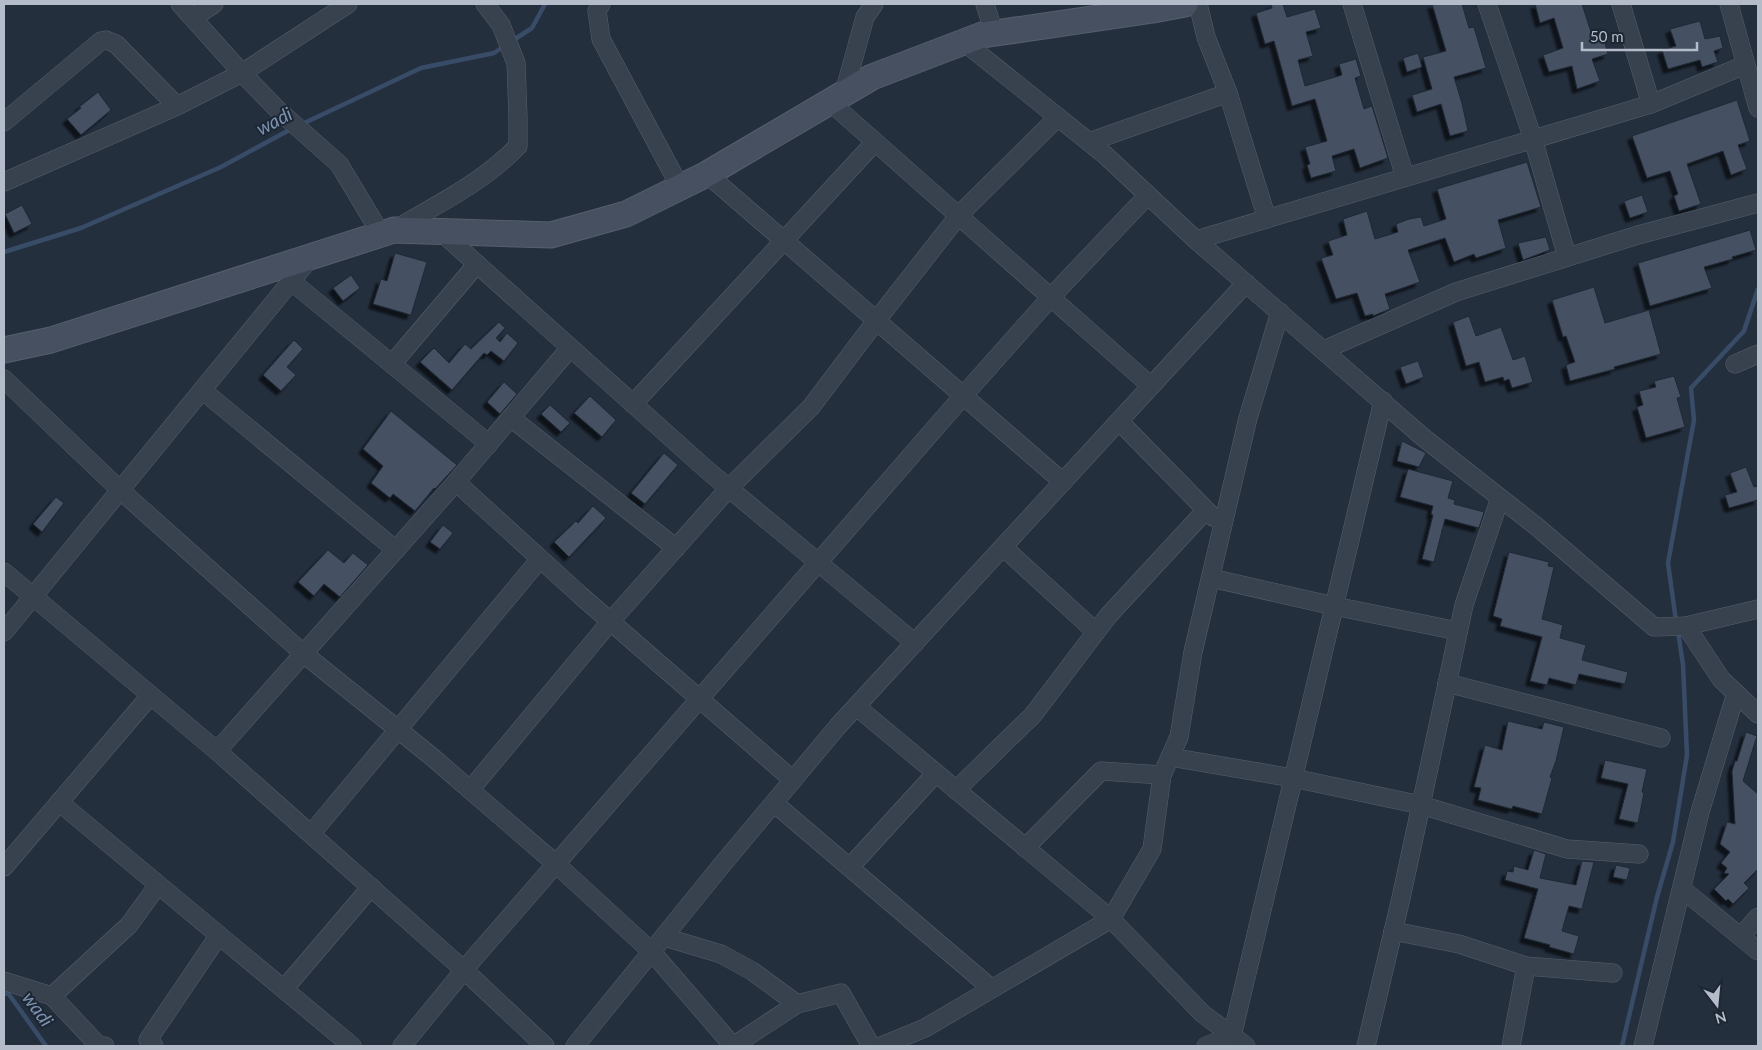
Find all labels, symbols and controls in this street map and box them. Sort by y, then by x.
scale bar [1582,20,1697,52]
text: 50 m [1590,27,1624,45]
water label: wadi [252,101,296,140]
north arrow [1692,980,1742,1030]
water label: wadi [18,987,59,1031]
text: N [1713,1008,1728,1028]

